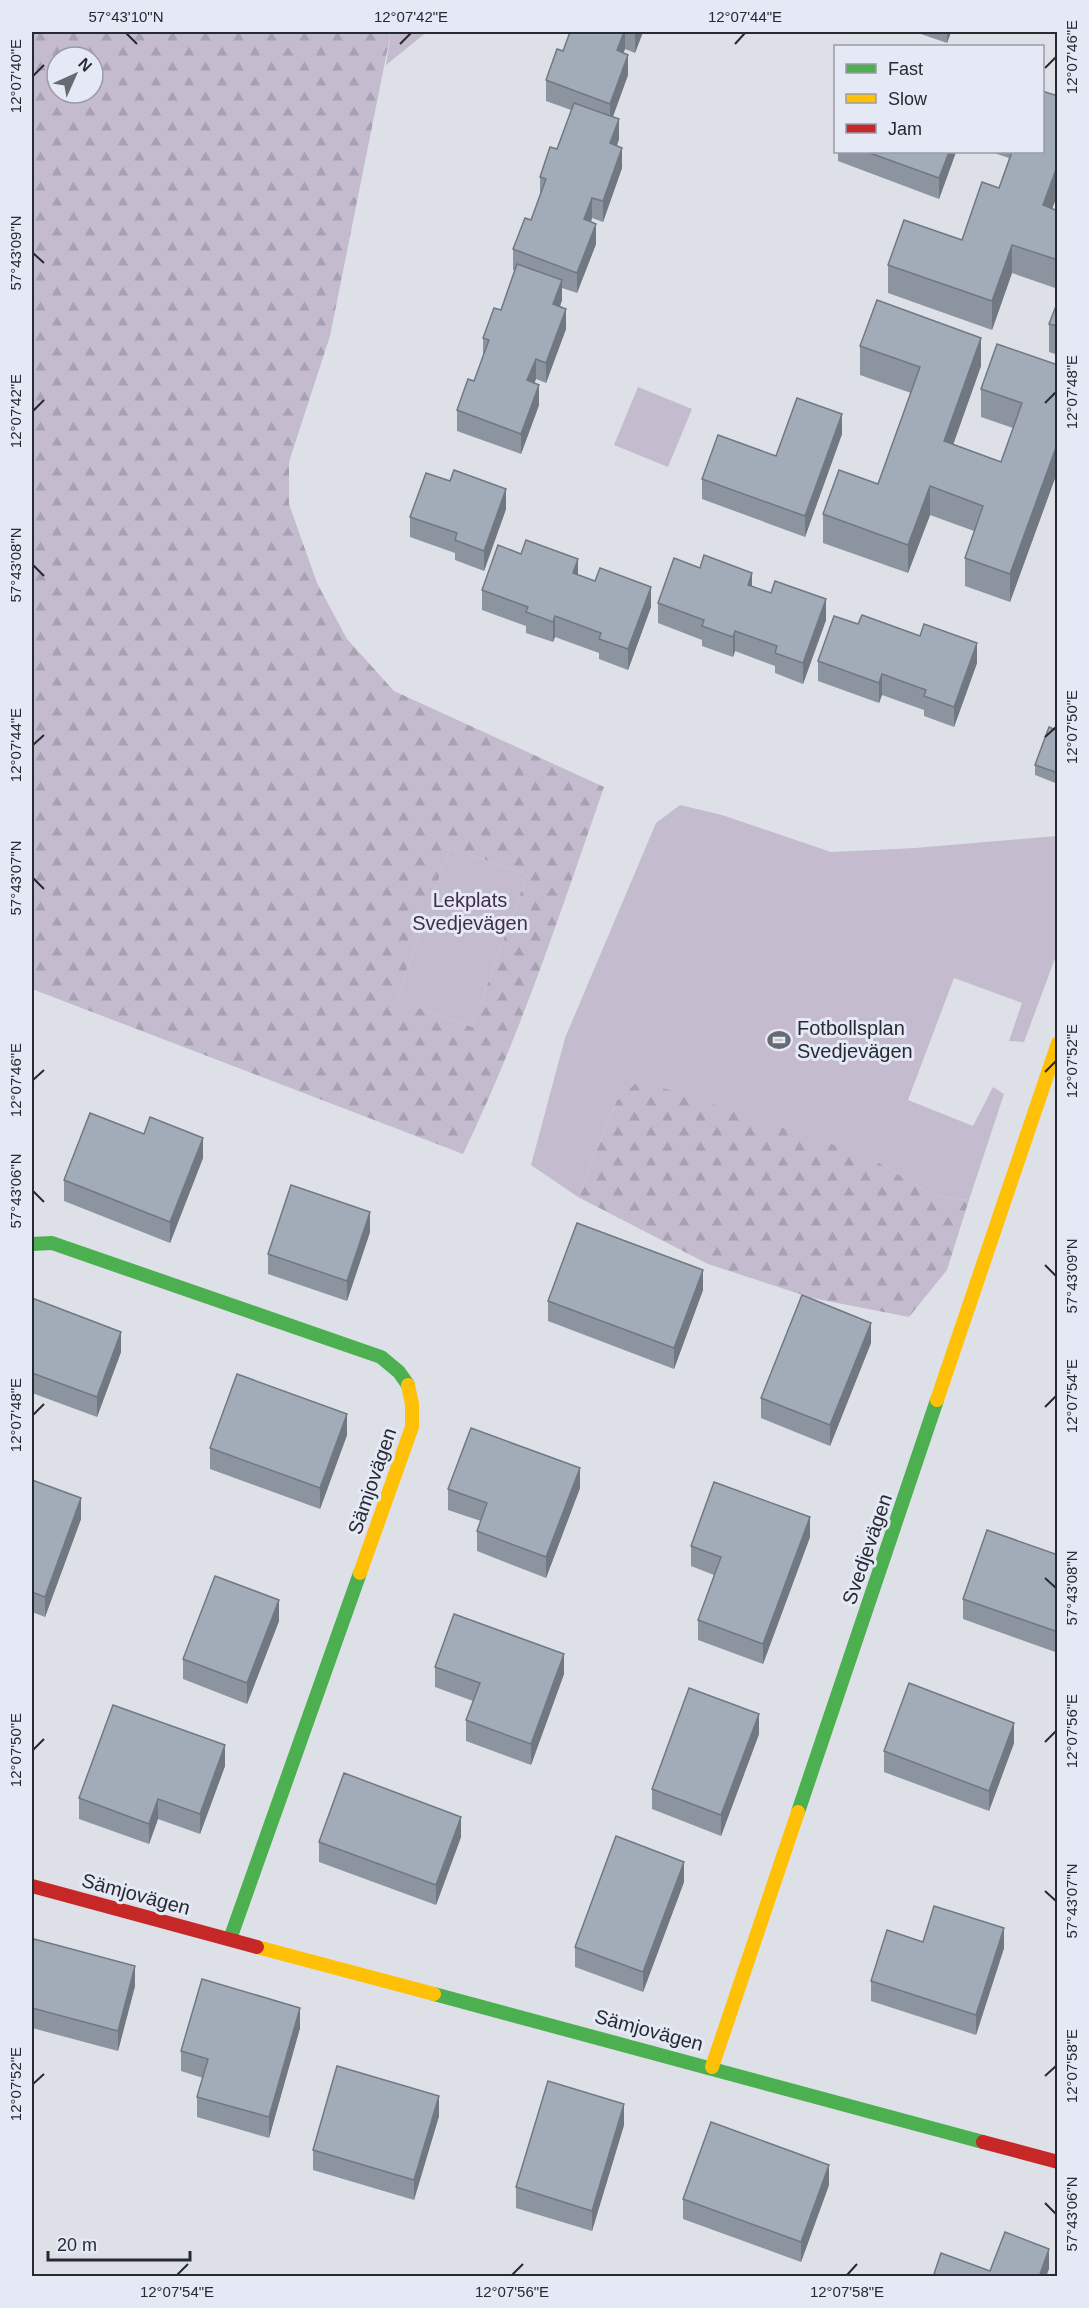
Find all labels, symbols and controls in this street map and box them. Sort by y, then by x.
text: 57°43'10"N [88,8,164,25]
text: 12°07'42"E [374,8,448,25]
text: 12°07'44"E [708,8,782,25]
text: 12°07'46"E [1063,20,1080,94]
text: 12°07'40"E [7,39,24,113]
north arrow [45,45,105,105]
legend [834,45,1044,153]
text: N [75,55,95,75]
text: Fast [888,59,923,79]
text: Slow [888,89,928,109]
text: Jam [888,119,922,139]
text: 57°43'09"N [7,215,24,291]
text: 12°07'48"E [1063,355,1080,429]
text: 12°07'42"E [7,374,24,448]
text: 57°43'08"N [7,527,24,603]
text: 12°07'50"E [1063,690,1080,764]
text: 12°07'44"E [7,708,24,782]
text: 57°43'07"N [7,840,24,916]
park label: Lekplats Svedjevägen [412,889,528,934]
place label: Fotbollsplan Svedjevägen [797,1017,913,1062]
text: 12°07'52"E [1063,1024,1080,1098]
sports icon: Fotbollsplan Svedjevägen [766,1027,792,1053]
text: 12°07'46"E [7,1043,24,1117]
text: 57°43'06"N [7,1153,24,1229]
text: 57°43'09"N [1063,1238,1080,1314]
text: 12°07'54"E [1063,1359,1080,1433]
text: 12°07'48"E [7,1378,24,1452]
street label: Sämjovägen [343,1425,401,1537]
street label: Svedjevägen [838,1491,896,1607]
text: 57°43'08"N [1063,1550,1080,1626]
text: 12°07'56"E [1063,1694,1080,1768]
text: 12°07'50"E [7,1713,24,1787]
text: 57°43'07"N [1063,1863,1080,1939]
street label: Sämjovägen [79,1869,193,1919]
street label: Sämjovägen [592,2005,706,2055]
text: 12°07'58"E [1063,2029,1080,2103]
text: 12°07'52"E [7,2047,24,2121]
text: 57°43'06"N [1063,2176,1080,2252]
scale bar [48,2224,190,2262]
text: 20 m [57,2235,97,2255]
text: 12°07'54"E [140,2283,214,2300]
text: 12°07'56"E [475,2283,549,2300]
text: 12°07'58"E [810,2283,884,2300]

